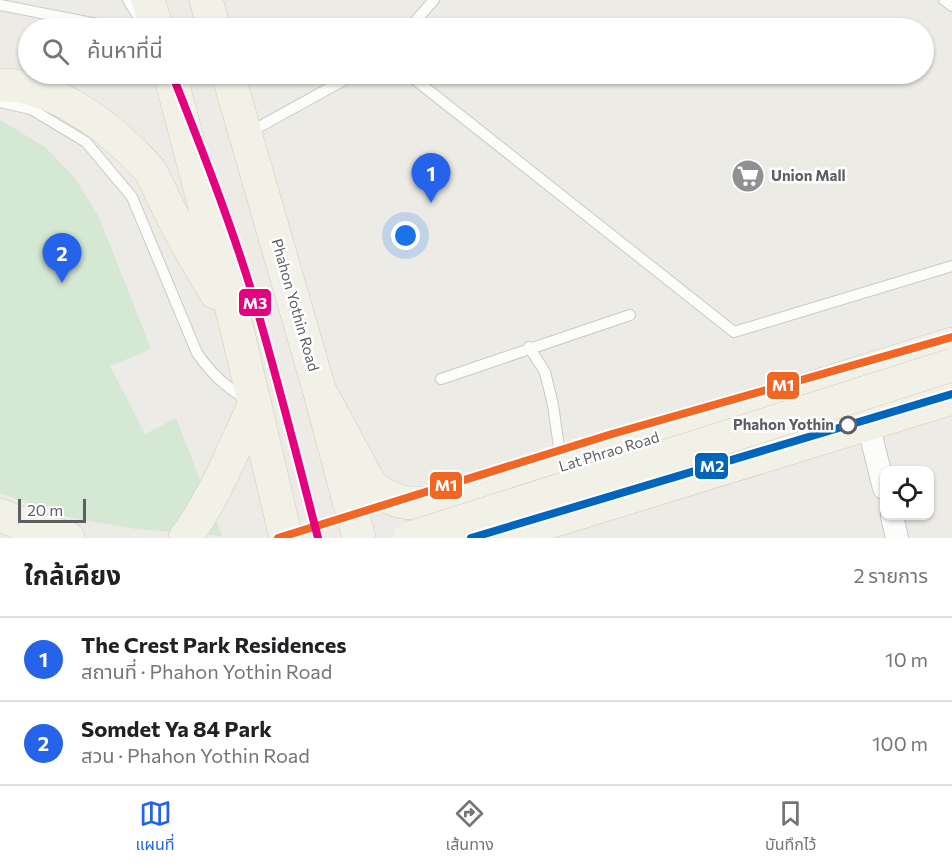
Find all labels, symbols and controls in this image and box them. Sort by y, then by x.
search box [18,18,934,84]
icon: search [39,35,72,68]
text: ค้นหาที่นี่ [87,36,163,63]
pin: 1 [412,154,450,203]
supermarket icon: Union Mall [730,158,766,194]
place label: Union Mall [771,166,846,184]
your location [391,221,420,250]
pin: 2 [42,234,82,283]
street label: Phahon Yothin Road [268,236,324,373]
line badge: M3 [238,288,272,317]
text: M3 [243,293,267,312]
line badge: M1 [766,371,800,400]
text: M1 [772,375,794,394]
place label: Phahon Yothin [733,415,834,433]
marker: Phahon Yothin [839,416,857,434]
street label: Lat Phrao Road [556,427,661,475]
line badge: M2 [694,452,729,480]
text: M2 [700,456,724,475]
map controls [880,466,934,520]
button: locate [880,466,934,520]
line badge: M1 [429,471,463,500]
text: M1 [435,475,457,494]
scale bar [18,496,86,524]
text: 20 m [27,500,63,519]
text: ใกล้เคียง [24,559,121,590]
text: 2 รายการ [853,563,928,587]
text: The Crest Park Residences [81,631,347,658]
text: 1 [39,647,48,671]
text: 10 m [885,647,928,671]
text: สถานที่ · Phahon Yothin Road [81,659,332,683]
text: Somdet Ya 84 Park [81,715,272,742]
text: 2 [38,731,49,755]
text: 100 m [872,731,928,755]
text: สวน · Phahon Yothin Road [81,743,310,767]
tab: แผนที่ [136,797,175,857]
tab: เส้นทาง [446,797,494,857]
tab: บันทึกไว้ [765,797,816,857]

